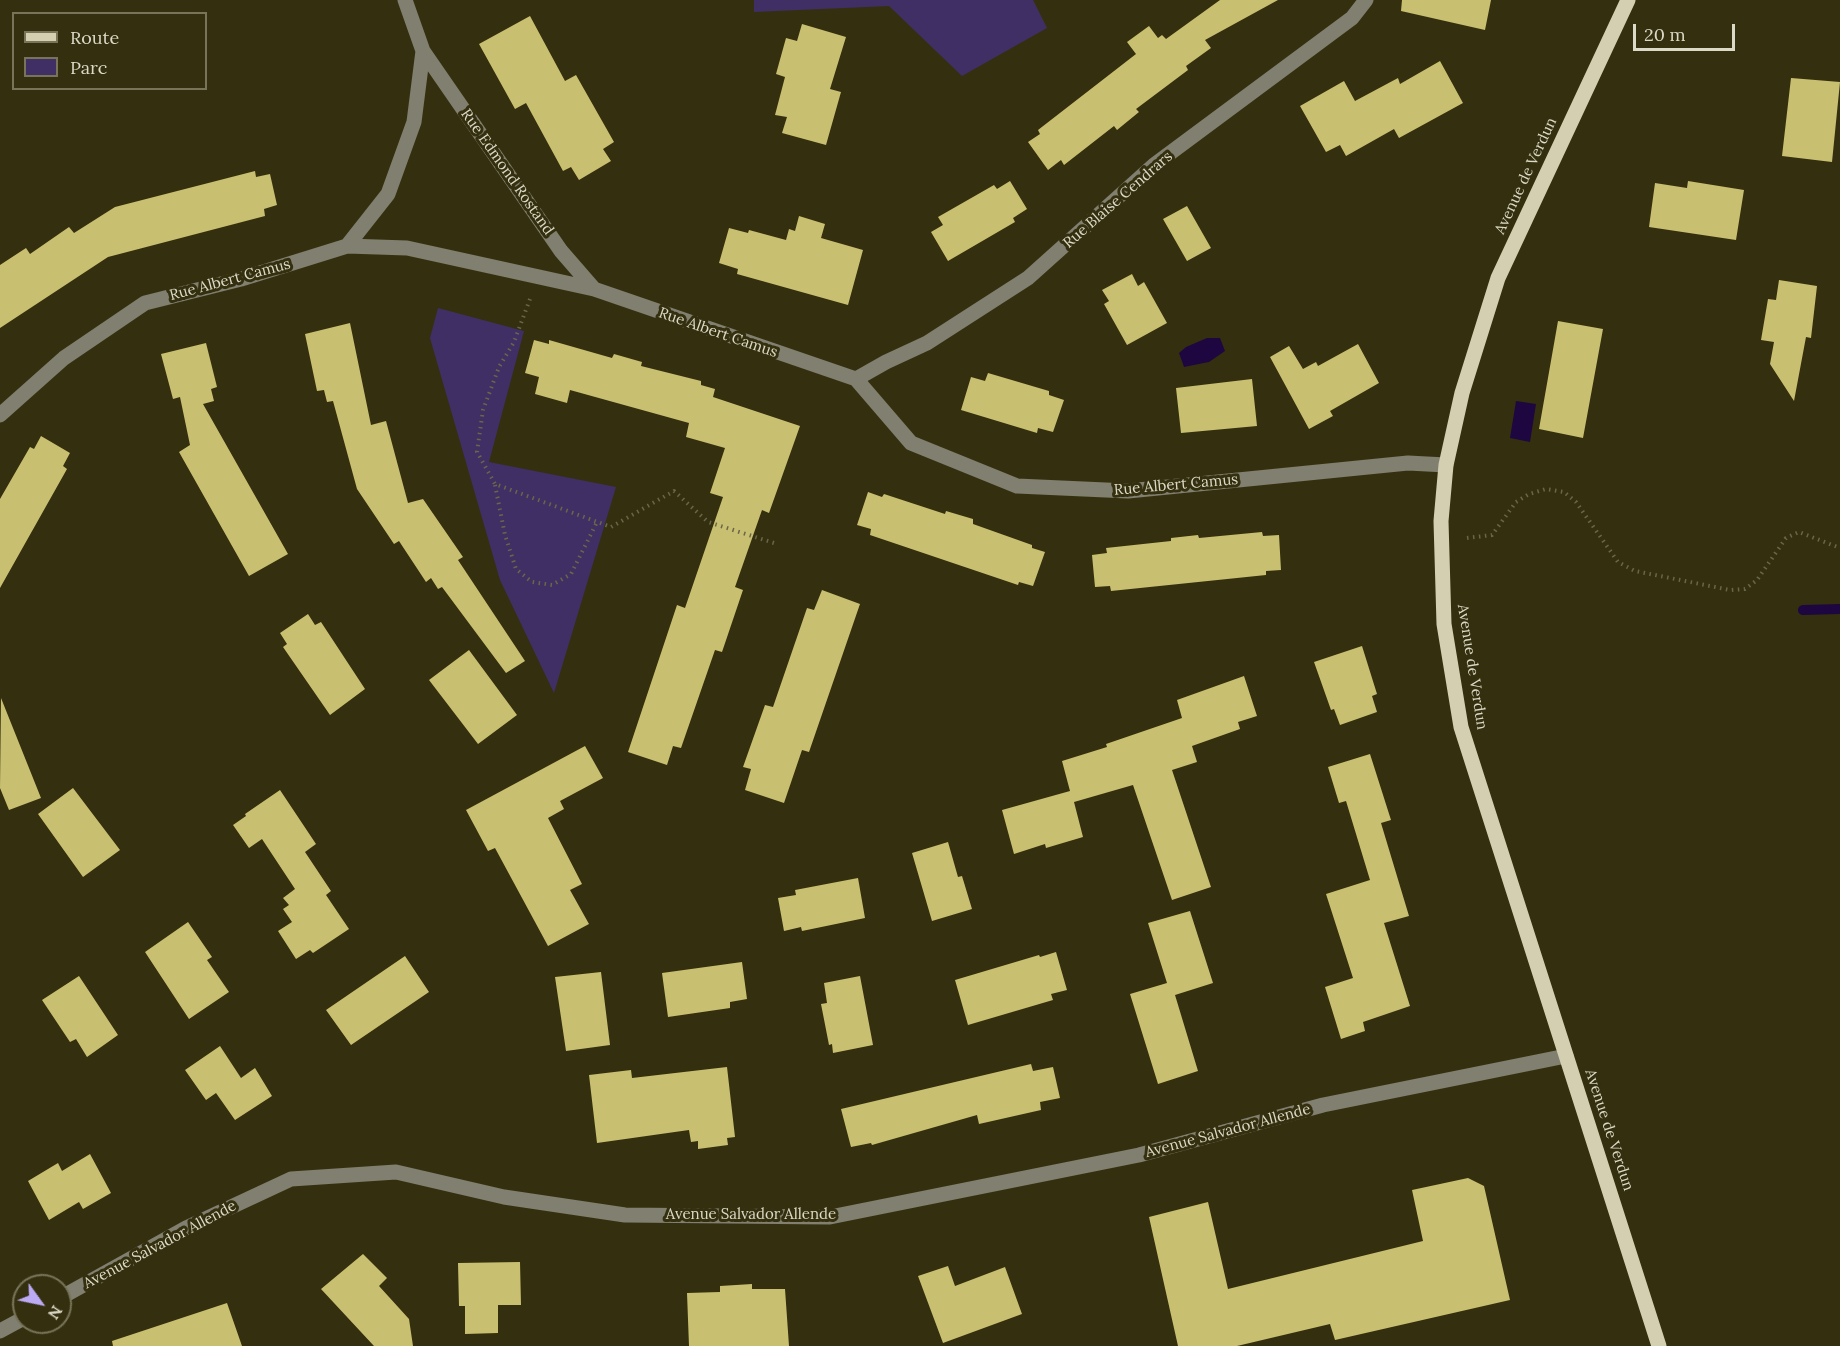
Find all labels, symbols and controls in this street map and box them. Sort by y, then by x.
legend [12,12,207,90]
scale bar [1636,12,1738,50]
text: 20 m [1644,23,1686,46]
text: Route [70,26,119,49]
text: Parc [70,56,107,79]
street label: Rue Edmond Rostand [457,106,557,238]
street label: Avenue de Verdun [1491,115,1561,237]
street label: Rue Blaise Cendrars [1060,148,1176,252]
street label: Rue Albert Camus [167,255,293,305]
street label: Rue Albert Camus [656,304,780,362]
street label: Rue Albert Camus [1113,471,1239,499]
street label: Avenue de Verdun [1453,603,1491,731]
street label: Avenue de Verdun [1581,1067,1637,1193]
street label: Avenue Salvador Allende [1143,1100,1313,1162]
street label: Avenue Salvador Allende [81,1197,239,1293]
street label: Avenue Salvador Allende [666,1206,836,1224]
north arrow [12,1274,72,1334]
text: N [44,1302,67,1323]

